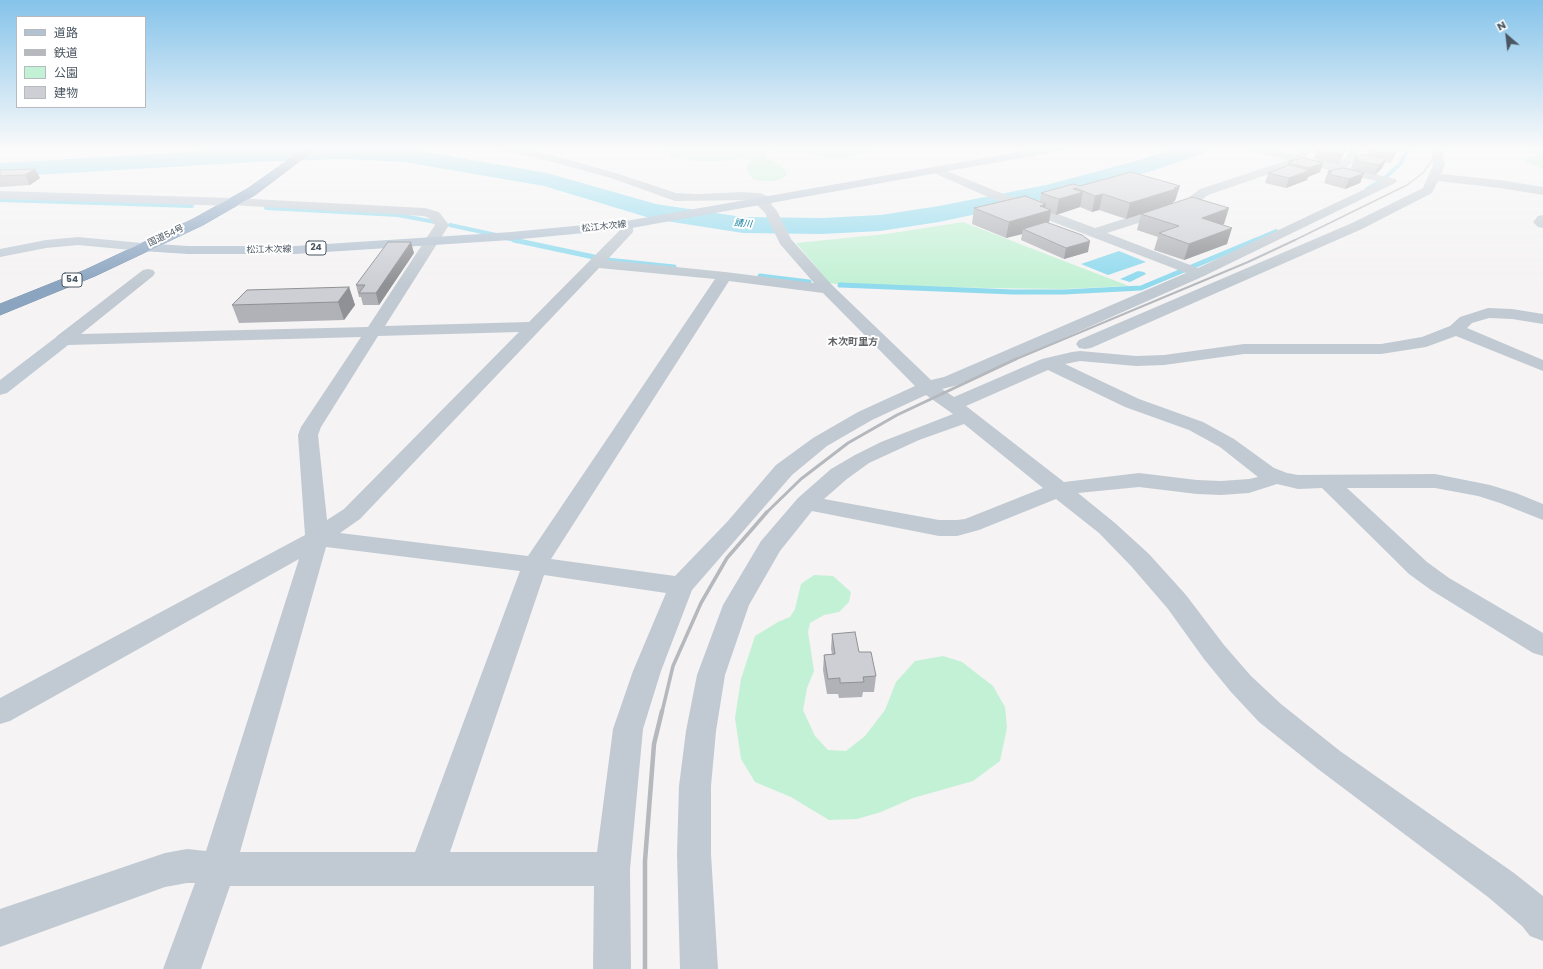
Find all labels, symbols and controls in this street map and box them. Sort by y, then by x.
legend [16,16,146,108]
north arrow [1487,16,1527,56]
text: N [1494,16,1509,34]
text: 道路 [54,24,78,41]
text: 鉄道 [54,44,78,61]
text: 公園 [54,64,78,81]
text: 建物 [54,84,78,101]
water label: 請川 [734,218,752,230]
street label: 松江木次線 [581,219,627,235]
street label: 国道54号 [146,223,186,249]
road number: 24 [306,241,326,255]
street label: 松江木次線 [246,244,292,256]
road number: 54 [62,273,82,287]
district label: 木次町里方 [828,336,878,348]

